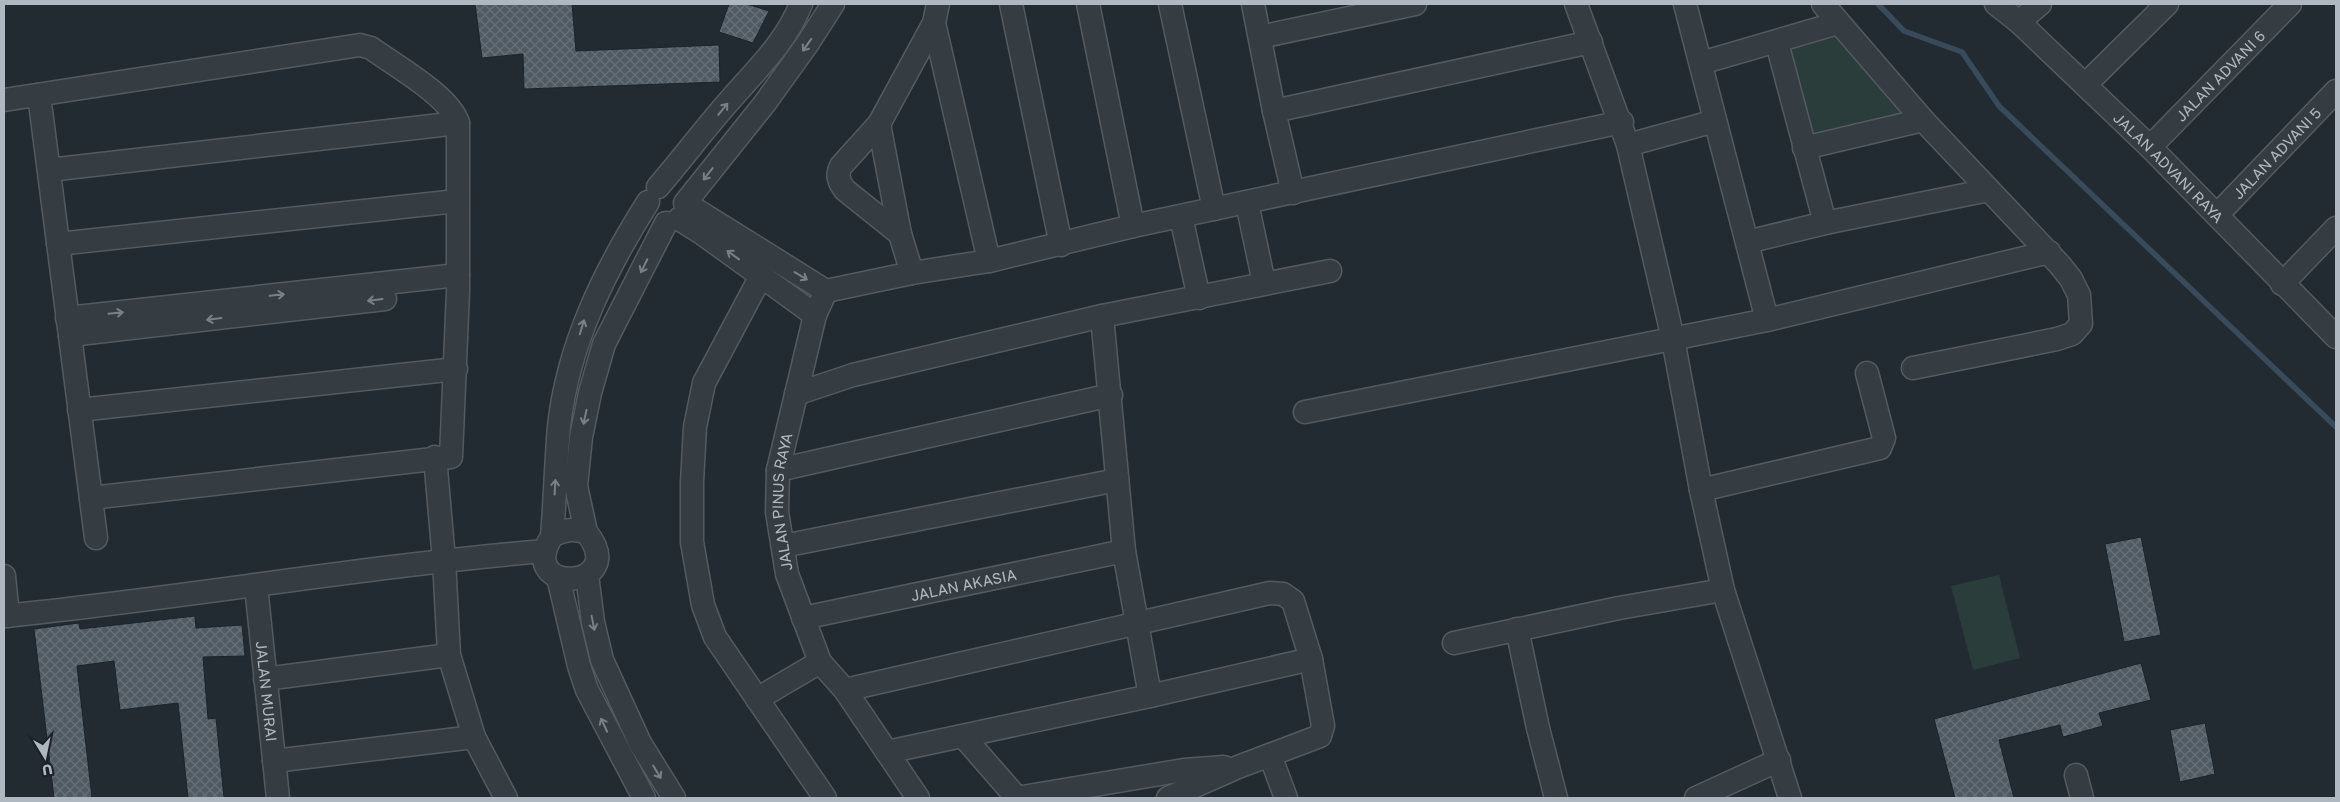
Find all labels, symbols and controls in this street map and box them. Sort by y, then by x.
street label: JALAN ADVANI 6 [2171,26,2268,125]
one-way arrow [802,38,812,52]
one-way arrow [717,103,728,116]
street label: JALAN ADVANI 5 [2229,103,2325,202]
street label: JALAN ADVANI RAYA [2110,109,2228,226]
one-way arrow [703,167,714,180]
one-way arrow [727,250,741,260]
one-way arrow [638,258,648,273]
one-way arrow [793,271,807,281]
one-way arrow [269,290,285,300]
one-way arrow [367,295,383,305]
one-way arrow [108,308,124,318]
one-way arrow [206,314,222,324]
one-way arrow [578,320,588,336]
one-way arrow [580,408,589,424]
street label: JALAN PINUS RAYA [768,431,796,572]
one-way arrow [551,479,560,495]
street label: JALAN AKASIA [909,565,1018,604]
one-way arrow [589,615,599,631]
street label: JALAN MURAI [253,640,281,743]
one-way arrow [599,717,609,732]
north arrow [20,732,70,782]
text: U [41,761,54,780]
one-way arrow [653,764,663,778]

